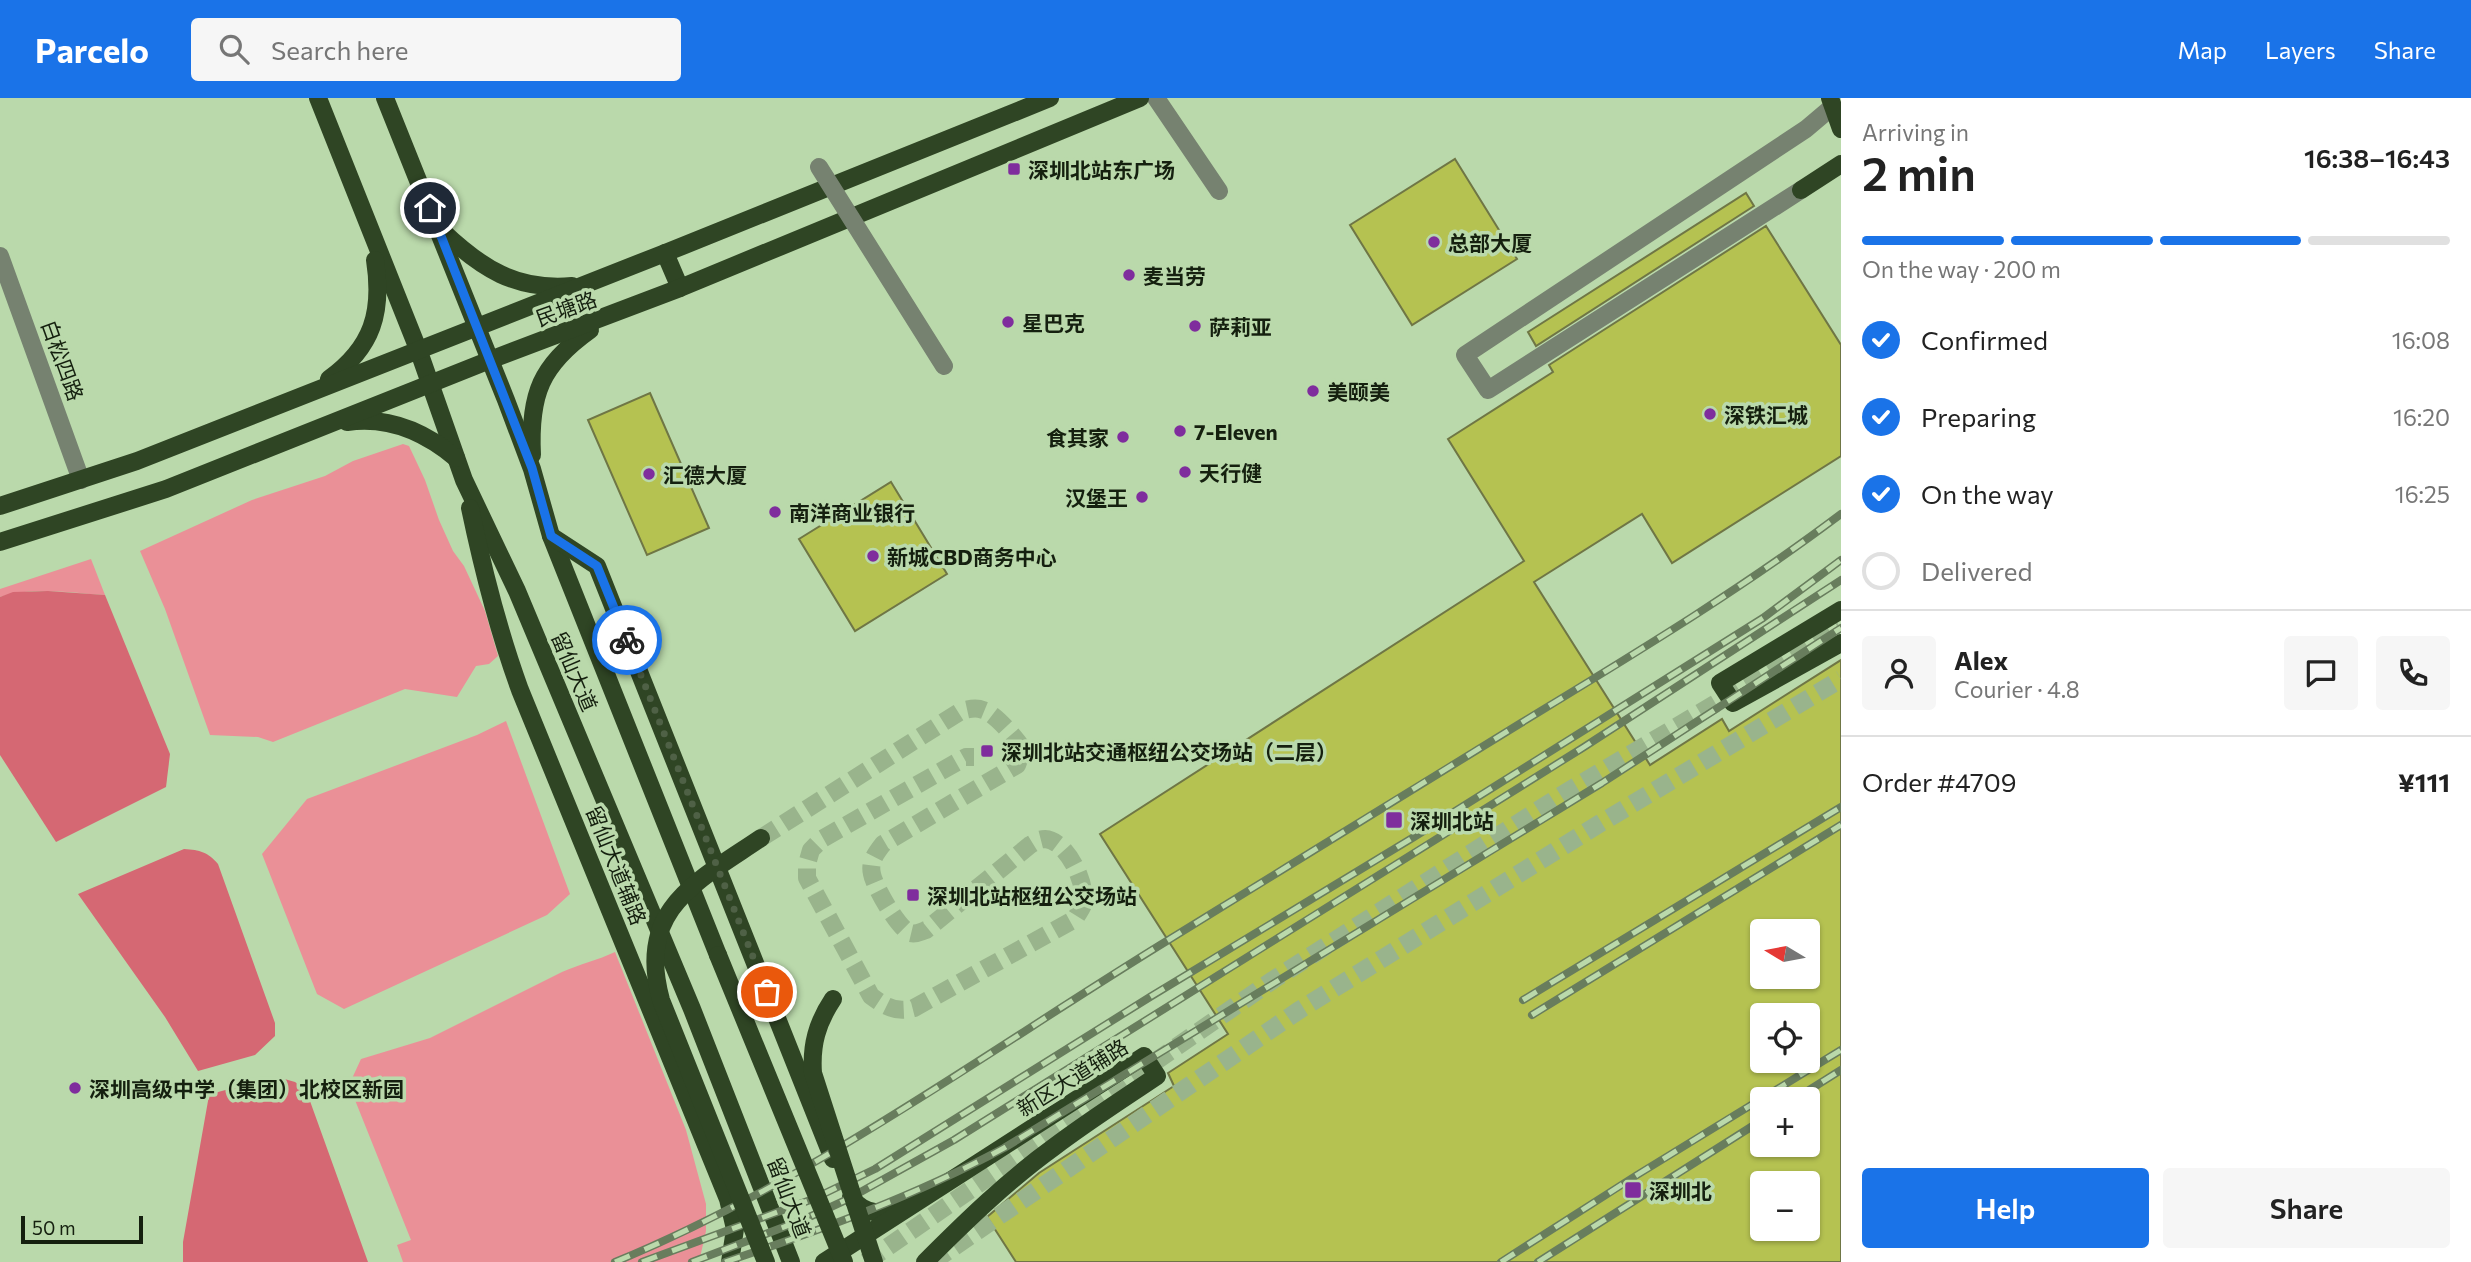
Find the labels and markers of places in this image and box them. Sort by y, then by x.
place label: 深圳北站东广场 [1028,157,1175,182]
marker: 深圳北站东广场 [1006,161,1022,177]
pin [400,178,460,238]
place label: 总部大厦 [1448,230,1532,255]
marker: 总部大厦 [1426,234,1442,250]
place label: 麦当劳 [1143,263,1206,288]
marker: 麦当劳 [1121,267,1137,283]
place label: 星巴克 [1022,310,1085,335]
marker: 星巴克 [1000,314,1016,330]
place label: 萨莉亚 [1209,314,1272,339]
marker: 萨莉亚 [1187,318,1203,334]
place label: 美颐美 [1327,379,1390,404]
marker: 美颐美 [1305,383,1321,399]
place label: 深铁汇城 [1724,402,1808,427]
marker: 深铁汇城 [1702,406,1718,422]
place label: 7-Eleven [1194,419,1278,444]
marker: 7-Eleven [1172,423,1188,439]
place label: 食其家 [1046,425,1109,450]
marker: 食其家 [1115,429,1131,445]
place label: 天行健 [1199,460,1262,485]
place label: 汇德大厦 [663,462,747,487]
marker: 天行健 [1177,464,1193,480]
marker: 汇德大厦 [641,466,657,482]
place label: 汉堡王 [1065,485,1128,510]
marker: 汉堡王 [1134,489,1150,505]
place label: 南洋商业银行 [789,500,915,525]
marker: 南洋商业银行 [767,504,783,520]
place label: 新城CBD商务中心 [887,544,1057,569]
marker: 新城CBD商务中心 [865,548,881,564]
place label: 深圳北站交通枢纽公交场站（二层） [1001,739,1337,764]
marker: 深圳北站交通枢纽公交场站（二层） [979,743,995,759]
place label: 深圳北站 [1410,808,1494,833]
marker: 深圳北站 [1384,810,1404,830]
place label: 深圳北站枢纽公交场站 [927,883,1137,908]
marker: 深圳北站枢纽公交场站 [905,887,921,903]
pin [737,962,797,1022]
place label: 深圳高级中学（集团）北校区新园 [89,1076,404,1101]
marker: 深圳高级中学（集团）北校区新园 [67,1080,83,1096]
place label: 深圳北 [1649,1178,1712,1203]
marker: 深圳北 [1623,1180,1643,1200]

